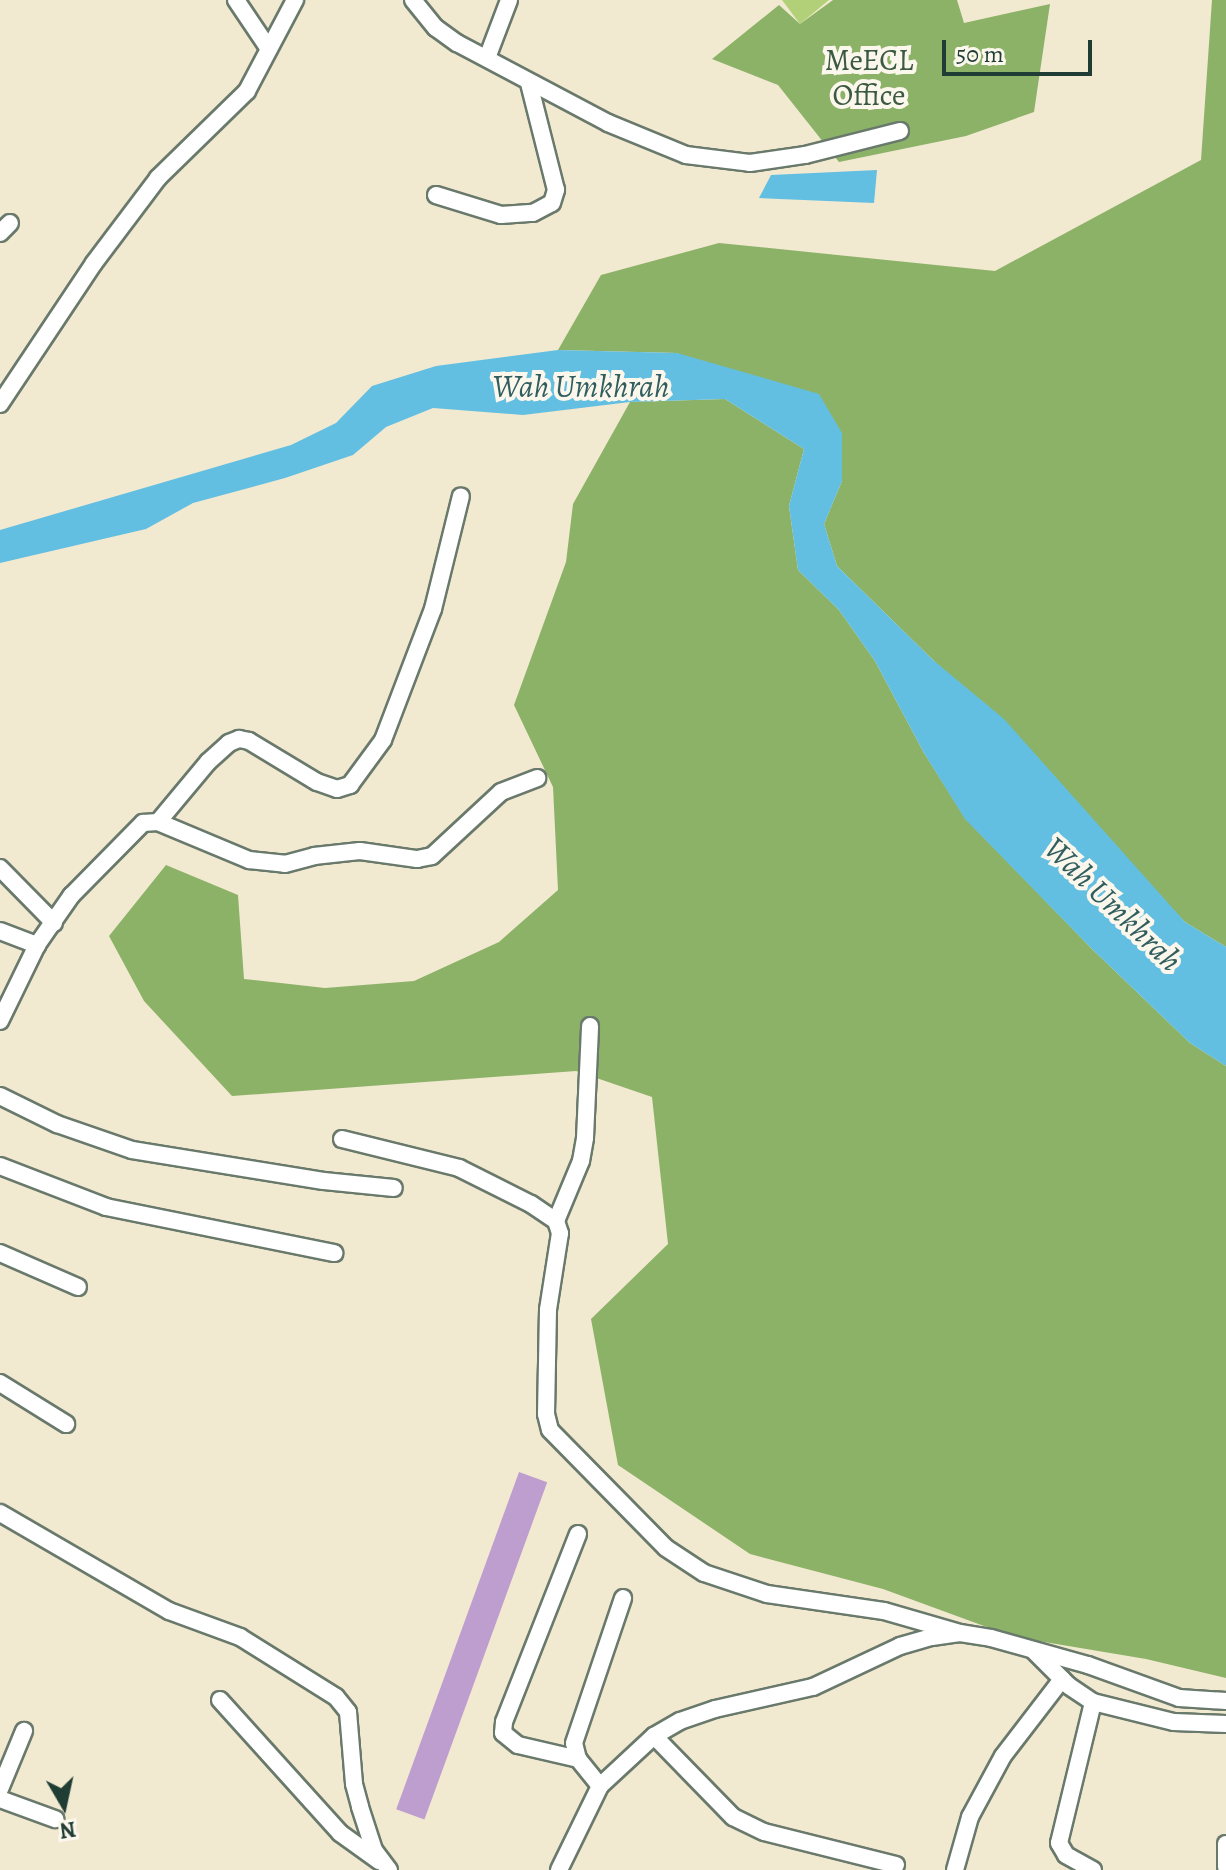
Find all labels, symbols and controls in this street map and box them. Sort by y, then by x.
scale bar [946,24,1096,74]
text: 50 m [956,38,1004,70]
park label: MeECL Office [825,42,913,112]
water label: Wah Umkhrah [492,367,670,405]
water label: Wah Umkhrah [1036,829,1190,979]
north arrow [24,1766,104,1846]
text: N [57,1814,78,1846]

